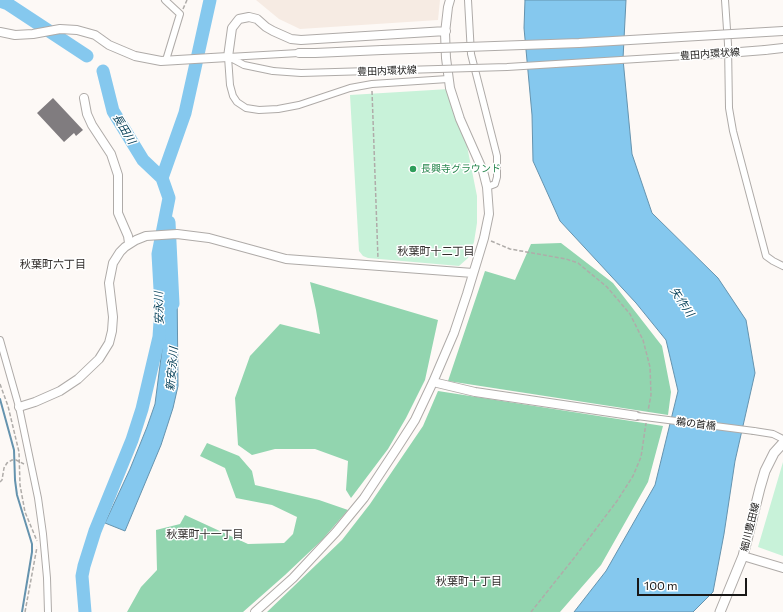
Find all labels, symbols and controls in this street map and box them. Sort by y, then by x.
street label: 豊田内環状線 [680,46,740,62]
street label: 豊田内環状線 [357,64,417,78]
water label: 長田川 [110,111,138,147]
place label: 長興寺グラウンド [421,163,501,175]
marker: 長興寺グラウンド [408,164,418,174]
district label: 秋葉町十二丁目 [398,244,474,258]
district label: 秋葉町六丁目 [20,257,86,271]
water label: 矢作川 [667,285,697,319]
water label: 安永川 [152,291,166,325]
water label: 新安永川 [164,347,180,391]
street label: 鵜の首橋 [675,416,717,432]
street label: 細川豊田線 [738,501,762,553]
district label: 秋葉町十一丁目 [167,527,243,541]
scale bar [639,570,749,596]
district label: 秋葉町十丁目 [436,574,502,588]
text: 100 m [644,578,678,592]

